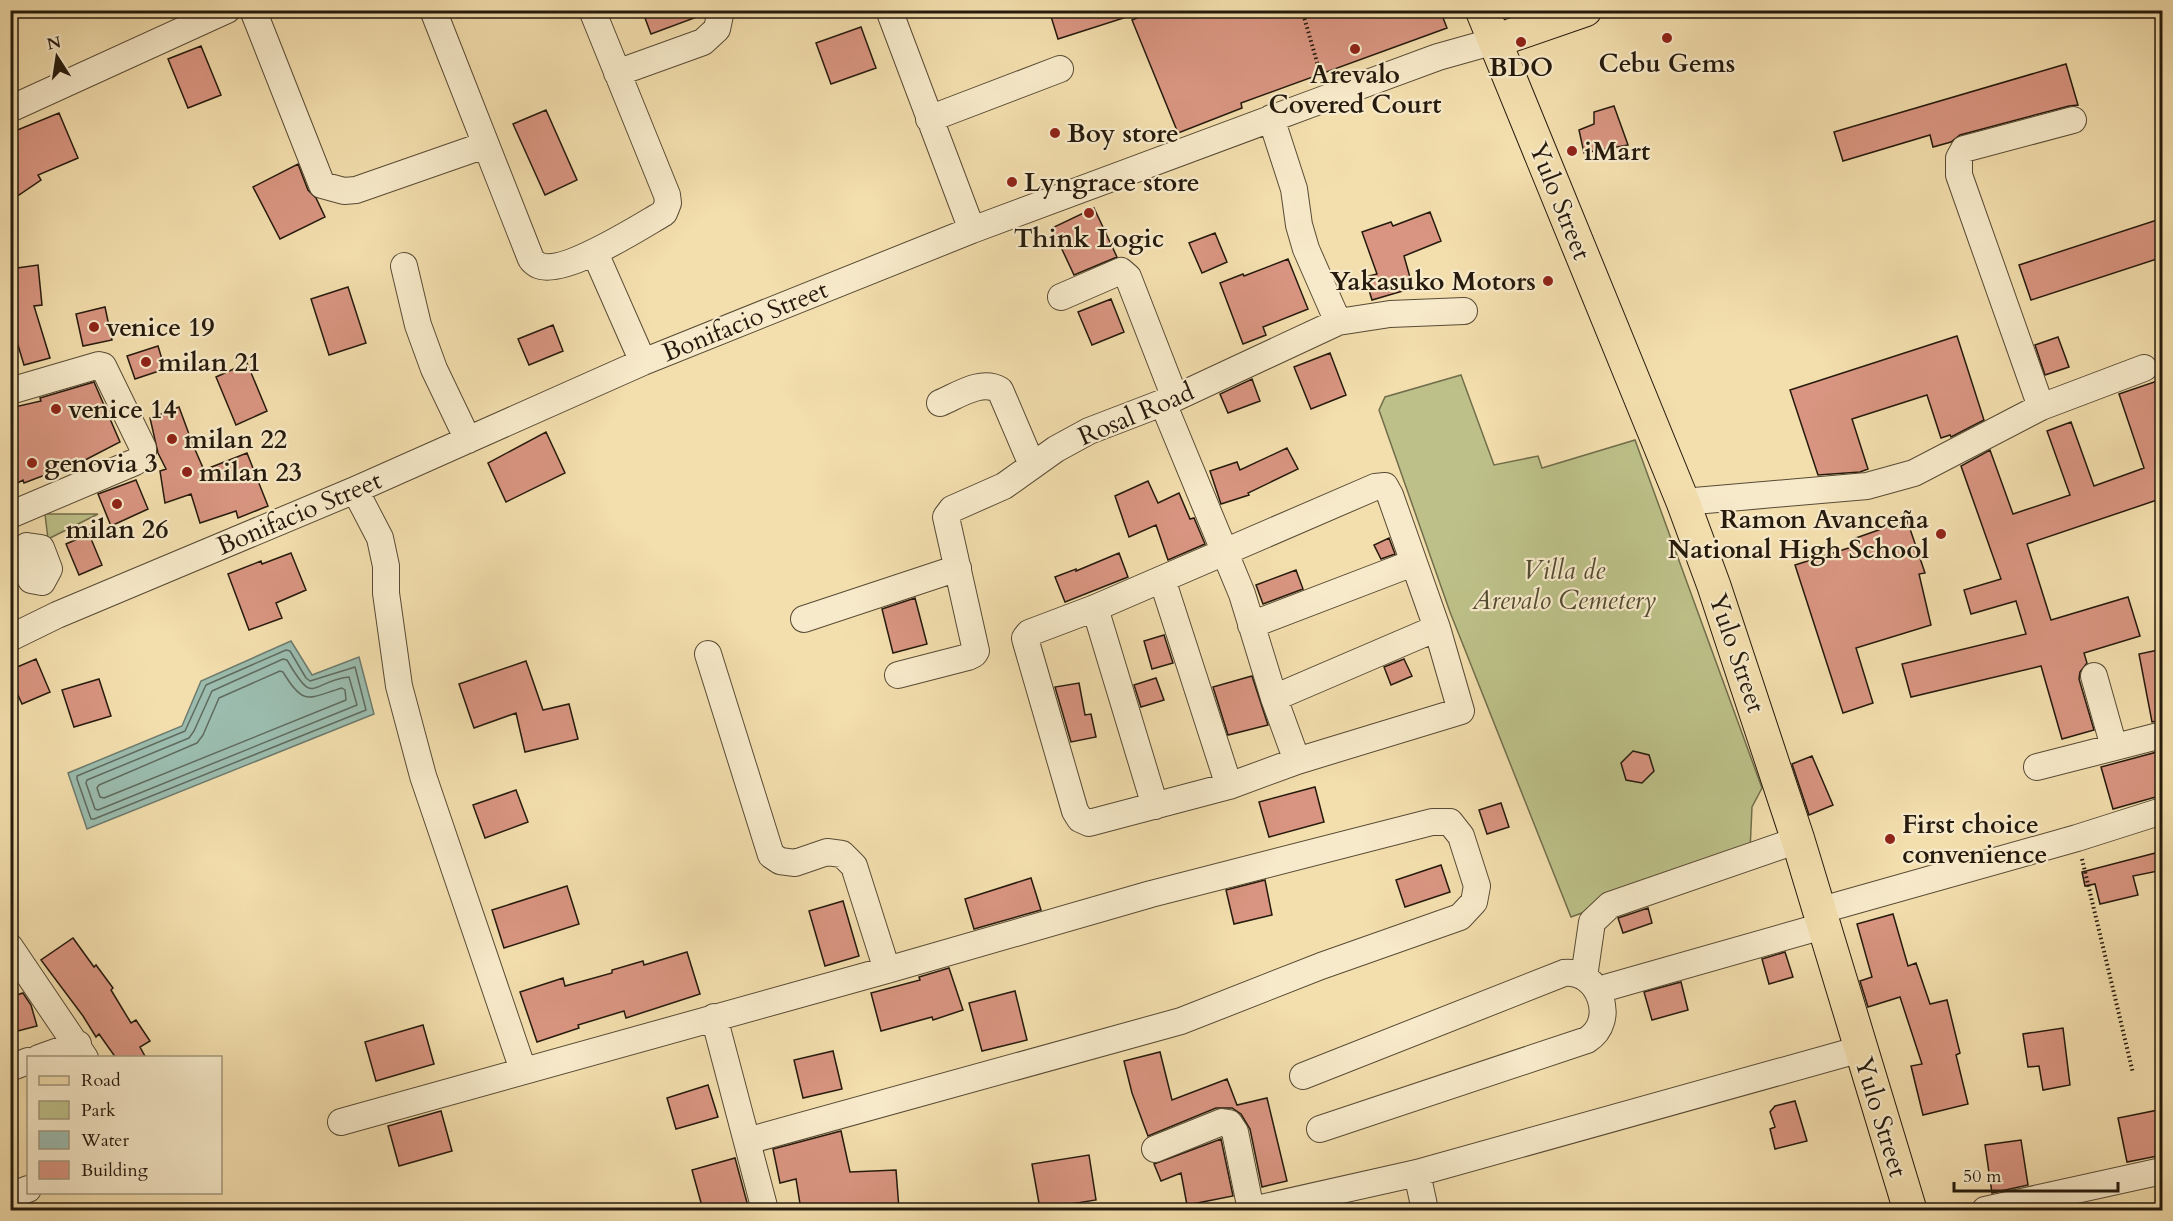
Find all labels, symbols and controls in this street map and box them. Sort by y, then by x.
north arrow [27,27,87,87]
text: N [45,31,63,56]
marker: Cebu Gems [1660,31,1674,45]
marker: BDO [1514,35,1528,49]
marker: Arevalo Covered Court [1348,42,1362,56]
place label: Cebu Gems [1599,46,1735,81]
place label: BDO [1489,50,1553,85]
place label: Arevalo Covered Court [1269,57,1442,122]
place label: Boy store [1067,116,1179,151]
marker: Boy store [1048,126,1062,140]
place label: iMart [1584,134,1650,169]
street label: Yulo Street [1521,137,1599,265]
marker: iMart [1565,144,1579,158]
place label: Lyngrace store [1024,165,1200,200]
marker: Lyngrace store [1005,175,1019,189]
marker: Think Logic [1082,206,1096,220]
place label: Think Logic [1014,221,1164,256]
place label: Yakasuko Motors [1330,264,1536,299]
street label: Bonifacio Street [657,272,833,370]
marker: Yakasuko Motors [1541,274,1555,288]
place label: venice 19 [106,310,215,345]
marker: venice 19 [87,320,101,334]
place label: milan 21 [158,345,261,380]
marker: milan 21 [139,355,153,369]
street label: Rosal Road [1073,374,1199,454]
place label: venice 14 [68,392,177,427]
marker: venice 14 [49,402,63,416]
place label: milan 22 [184,422,287,457]
marker: milan 22 [165,432,179,446]
place label: genovia 3 [44,446,158,481]
place label: milan 23 [199,455,302,490]
marker: genovia 3 [25,456,39,470]
street label: Bonifacio Street [211,463,387,563]
marker: milan 23 [180,465,194,479]
marker: milan 26 [110,497,124,511]
place label: Ramon Avanceña National High School [1668,502,1929,567]
place label: milan 26 [65,512,169,547]
marker: Ramon Avanceña National High School [1934,527,1948,541]
park label: Villa de Arevalo Cemetery [1471,553,1656,618]
street label: Yulo Street [1700,589,1774,717]
place label: First choice convenience [1902,807,2047,872]
marker: First choice convenience [1883,832,1897,846]
street label: Yulo Street [1846,1053,1916,1181]
legend [27,1056,222,1194]
text: Road [81,1068,121,1093]
text: Park [81,1098,116,1123]
text: Water [80,1128,130,1153]
scale bar [1954,1155,2118,1193]
text: Building [81,1158,149,1183]
text: 50 m [1963,1164,2002,1189]

